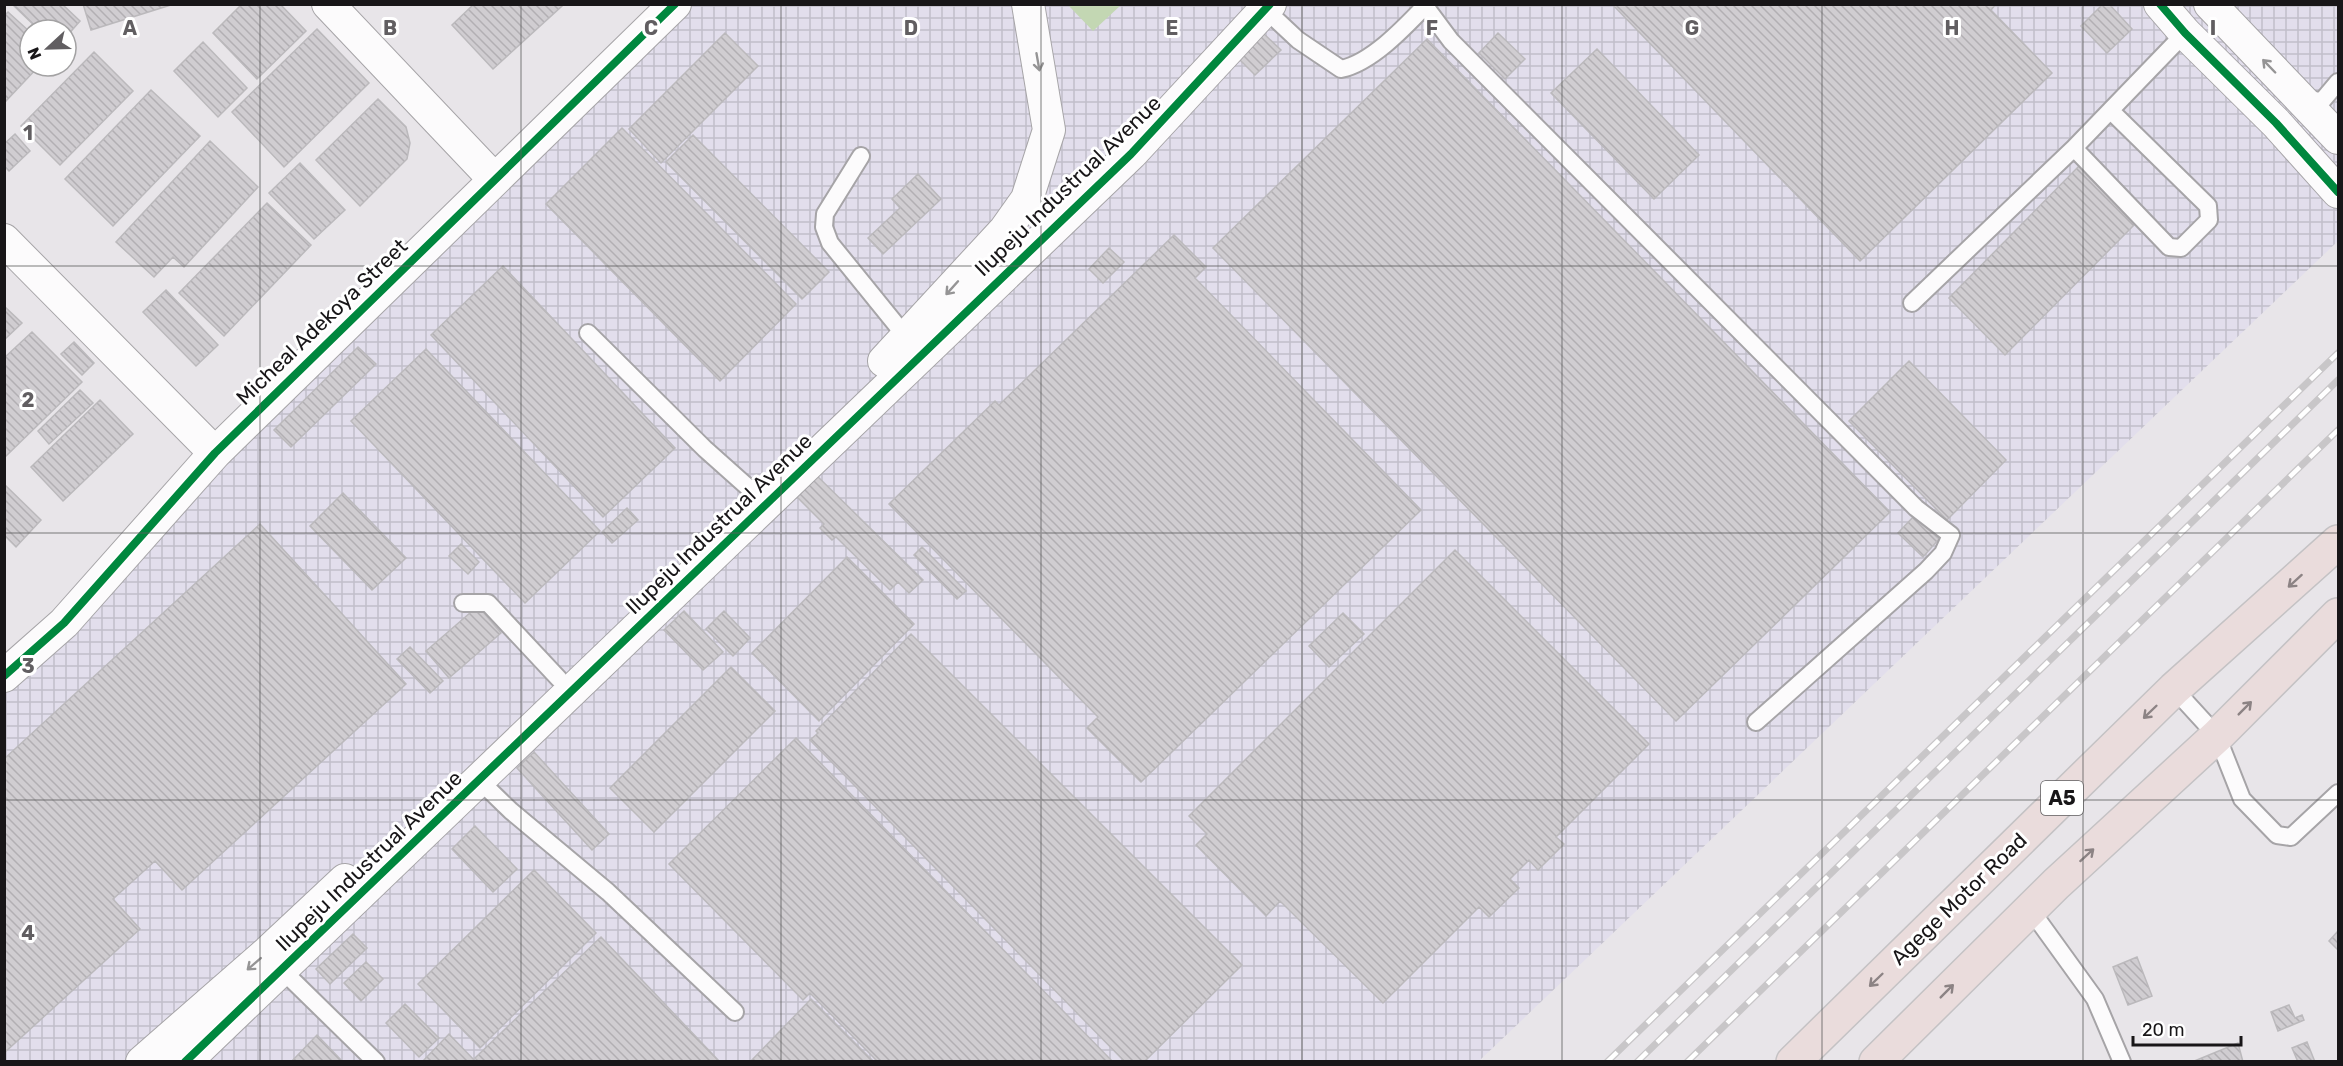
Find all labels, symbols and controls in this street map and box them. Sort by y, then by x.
text: A [123,16,138,40]
text: B [383,16,397,40]
text: C [644,16,658,40]
text: D [904,16,918,40]
text: E [1166,16,1178,40]
text: F [1426,16,1438,40]
text: G [1685,16,1699,40]
text: H [1945,16,1959,40]
text: I [2210,16,2216,40]
north arrow [18,18,78,78]
text: N [24,45,46,62]
one-way arrow [1032,52,1043,72]
one-way arrow [2262,58,2276,73]
street label: Ilupeju Industrual Avenue [969,90,1166,281]
text: 1 [23,121,33,145]
street label: Micheal Adekoya Street [231,233,412,410]
one-way arrow [945,280,959,295]
text: 2 [22,388,35,412]
street label: Ilupeju Industrual Avenue [620,428,817,619]
one-way arrow [2288,574,2303,588]
text: 3 [21,654,35,678]
one-way arrow [2238,701,2253,715]
one-way arrow [2143,704,2158,719]
street label: Ilupeju Industrual Avenue [270,765,467,956]
road number: A5 [2041,781,2083,815]
street label: Agege Motor Road [1886,827,2032,970]
one-way arrow [2079,848,2094,862]
text: 4 [21,921,35,945]
one-way arrow [247,957,262,971]
one-way arrow [1868,973,1883,988]
one-way arrow [1940,983,1955,998]
scale bar [2133,1009,2241,1047]
text: 20 m [2142,1019,2184,1041]

